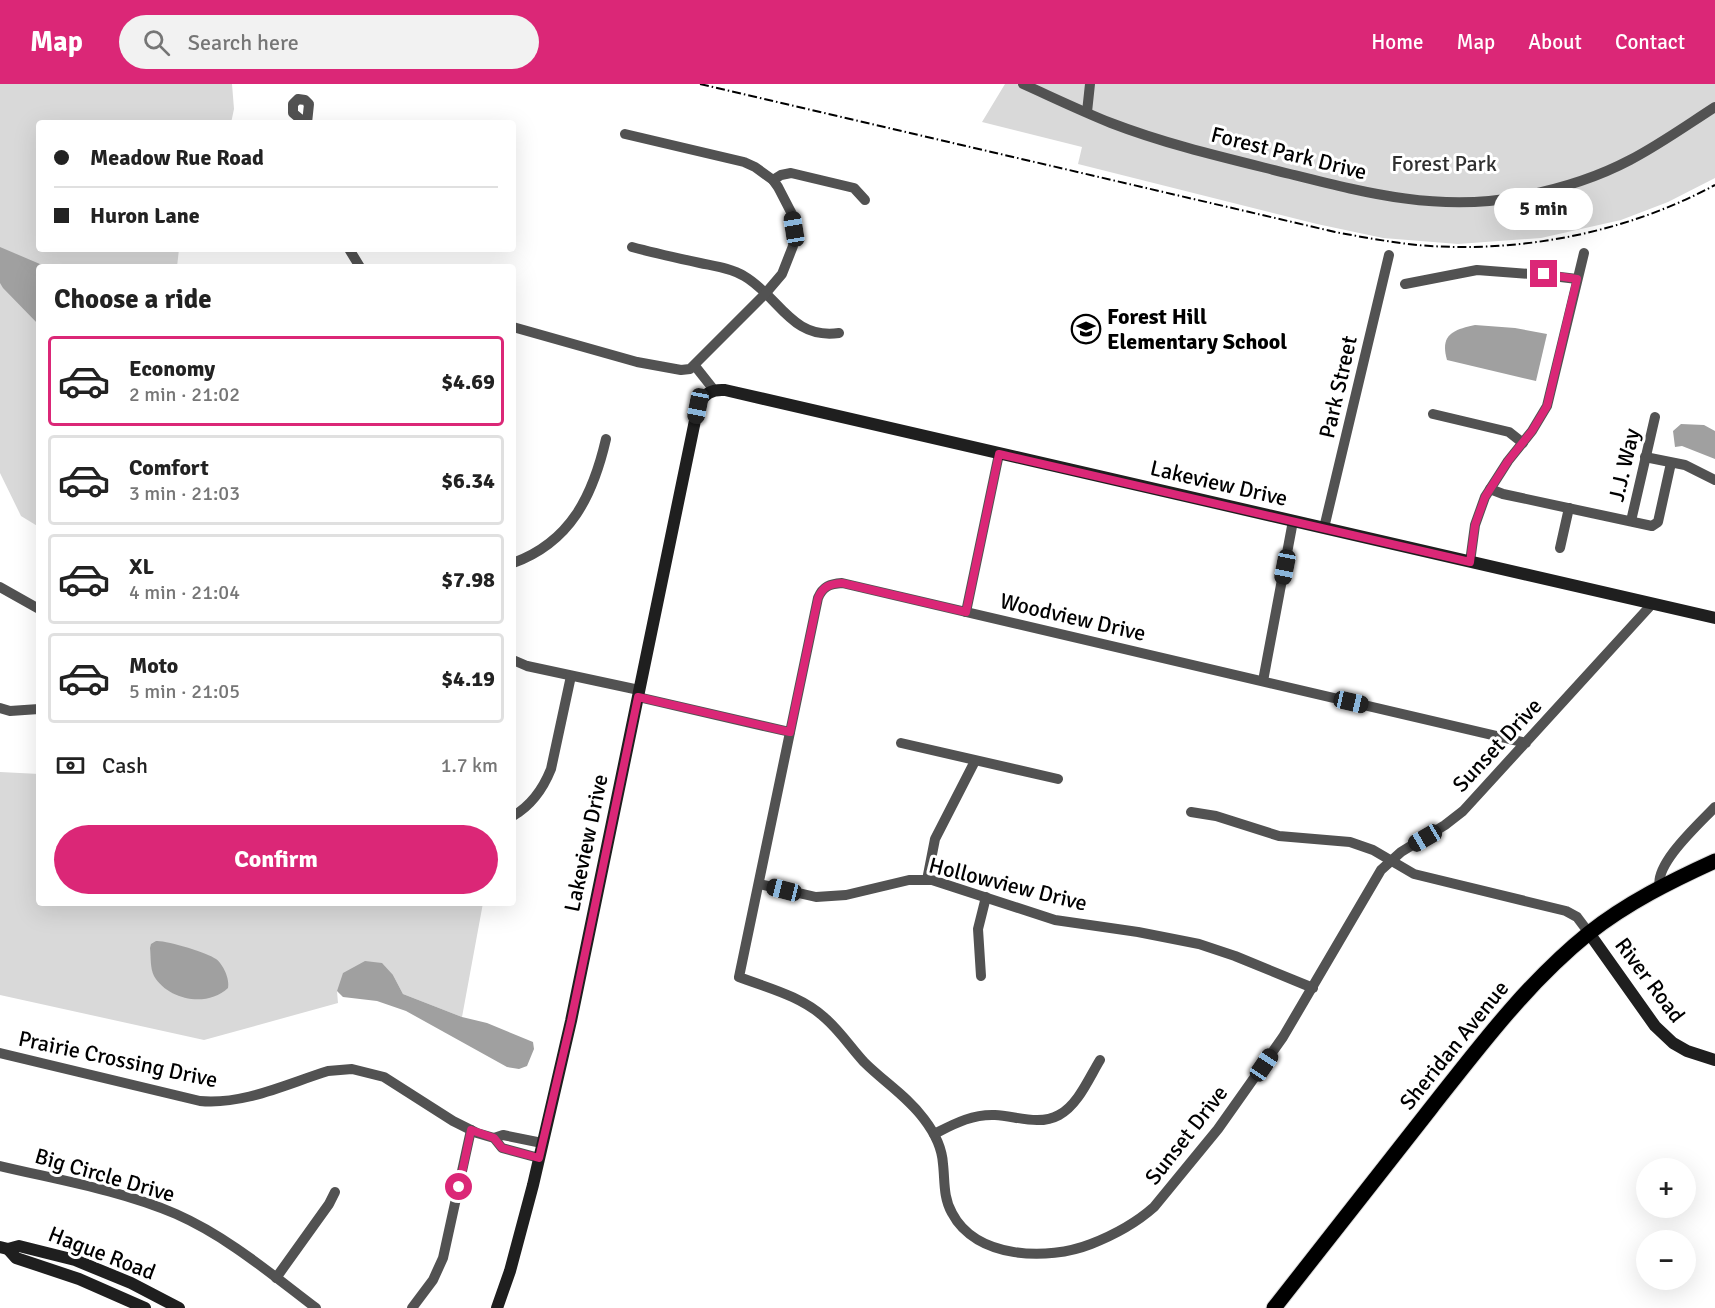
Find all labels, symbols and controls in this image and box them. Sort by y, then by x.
search box [119,15,539,69]
text: Map [30,25,83,59]
icon: search [140,26,173,59]
text: Search here [188,29,299,56]
text: Home [1371,29,1424,55]
text: Map [1457,29,1495,55]
text: About [1528,29,1582,55]
text: Contact [1615,29,1685,55]
street label: Forest Park Drive [1208,121,1370,185]
text: Meadow Rue Road [90,144,264,171]
park label: Forest Park [1391,150,1497,177]
callout: 5 min [1494,187,1594,229]
text: 5 min [1519,196,1568,221]
text: Huron Lane [90,202,200,229]
car [782,210,806,248]
route end [1530,260,1557,287]
text: Choose a ride [54,283,212,316]
place label: Forest Hill Elementary School [1107,303,1287,355]
school or university icon: Forest Hill Elementary School [1070,313,1102,345]
street label: Park Street [1313,333,1363,441]
icon: car [57,354,111,408]
text: Economy [129,355,215,382]
text: $4.69 [441,368,495,395]
text: 2 min · 21:02 [129,382,240,407]
car [686,387,710,425]
street label: J.J. Way [1603,425,1646,504]
icon: car [57,453,111,507]
text: Comfort [129,454,209,481]
street label: Lakeview Drive [1148,454,1290,512]
text: $6.34 [441,467,495,494]
text: 3 min · 21:03 [129,481,240,506]
car [1273,548,1297,586]
icon: car [57,552,111,606]
text: XL [129,553,154,580]
text: $7.98 [441,566,495,593]
text: 4 min · 21:04 [129,580,240,605]
street label: Woodview Drive [997,587,1149,647]
icon: car [57,651,111,705]
text: Moto [129,652,178,679]
text: $4.19 [441,665,495,692]
text: 5 min · 21:05 [129,679,240,704]
car [1331,689,1371,715]
street label: Sunset Drive [1447,692,1547,798]
icon: cash [54,749,87,782]
text: Cash [102,752,148,779]
text: 1.7 km [441,753,498,778]
street label: Lakeview Drive [558,772,614,914]
car [1405,821,1445,855]
button: Confirm [54,825,498,894]
street label: Hollowview Drive [926,851,1090,917]
car [764,877,804,903]
street label: River Road [1609,932,1691,1028]
street label: Sheridan Avenue [1394,975,1514,1115]
street label: Prairie Crossing Drive [16,1025,220,1093]
car [1246,1045,1282,1085]
street label: Sunset Drive [1139,1080,1233,1190]
street label: Big Circle Drive [32,1142,178,1208]
map controls [1636,1158,1696,1290]
button: + [1636,1158,1696,1218]
route start [445,1173,472,1200]
street label: Hague Road [45,1220,159,1286]
button: − [1636,1230,1696,1290]

